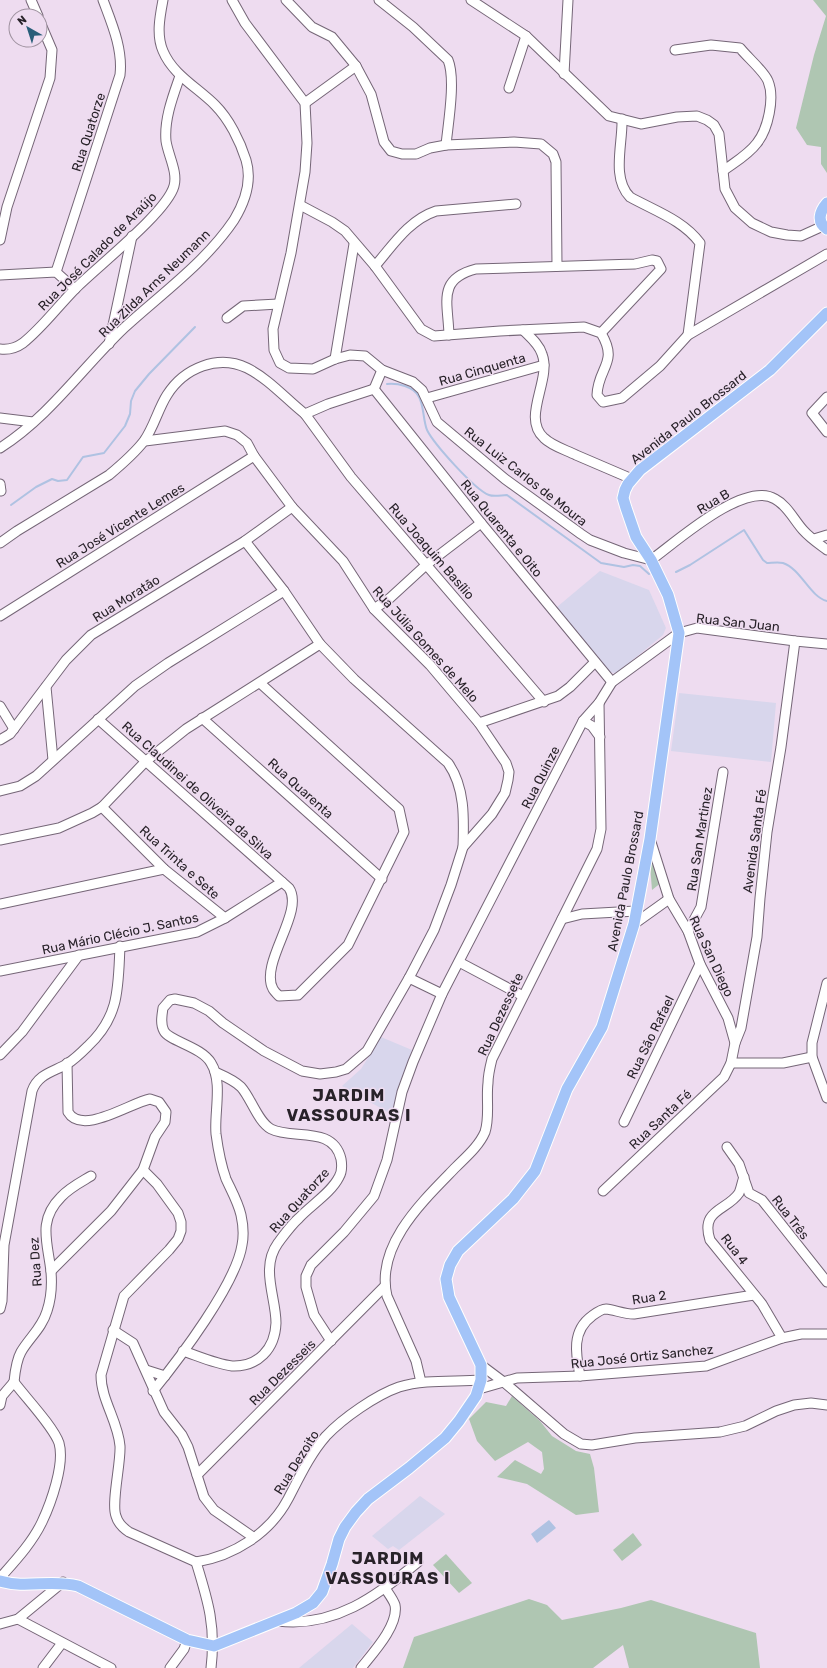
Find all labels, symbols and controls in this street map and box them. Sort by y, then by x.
north arrow [8,8,48,48]
text: N [15,13,29,28]
street label: Rua Quatorze [69,91,108,173]
street label: Rua José Calado de Araújo [35,189,160,314]
street label: Rua Zilda Arns Neumann [96,226,213,340]
street label: Rua Cinquenta [437,350,527,389]
street label: Avenida Paulo Brossard [627,368,749,467]
street label: Rua Luiz Carlos de Moura [461,424,590,529]
street label: Rua Quarenta e Oito [458,477,545,580]
street label: Rua José Vicente Lemes [53,480,188,571]
street label: Rua B [694,486,732,517]
street label: Rua Joaquim Basílio [386,500,477,602]
street label: Rua Moratão [90,572,163,625]
street label: Rua Júlia Gomes de Melo [370,583,482,705]
street label: Rua San Juan [695,611,781,634]
street label: Rua Claudinei de Oliveira da Silva [119,718,276,862]
street label: Rua Quinze [518,743,563,811]
street label: Rua Quarenta [265,755,336,822]
street label: Rua San Martinez [684,785,715,892]
street label: Avenida Santa Fé [740,788,769,894]
street label: Avenida Paulo Brossard [605,810,646,953]
street label: Rua Trinta e Sete [137,823,223,902]
street label: Rua Mário Clécio J. Santos [40,909,200,957]
street label: Rua San Diego [685,913,737,1000]
street label: Rua Dezessete [475,970,526,1058]
street label: Rua São Rafael [624,993,677,1081]
district label: JARDIM VASSOURAS I [287,1085,411,1125]
street label: Rua Santa Fé [626,1087,695,1152]
street label: Rua Quatorze [266,1165,332,1236]
street label: Rua Três [769,1192,813,1243]
street label: Rua 4 [718,1231,751,1268]
street label: Rua Dez [26,1236,45,1287]
street label: Rua 2 [631,1287,667,1308]
street label: Rua Dezesseis [246,1336,319,1408]
street label: Rua José Ortiz Sanchez [570,1342,715,1371]
street label: Rua Dezoito [271,1427,322,1497]
district label: JARDIM VASSOURAS I [326,1548,450,1588]

